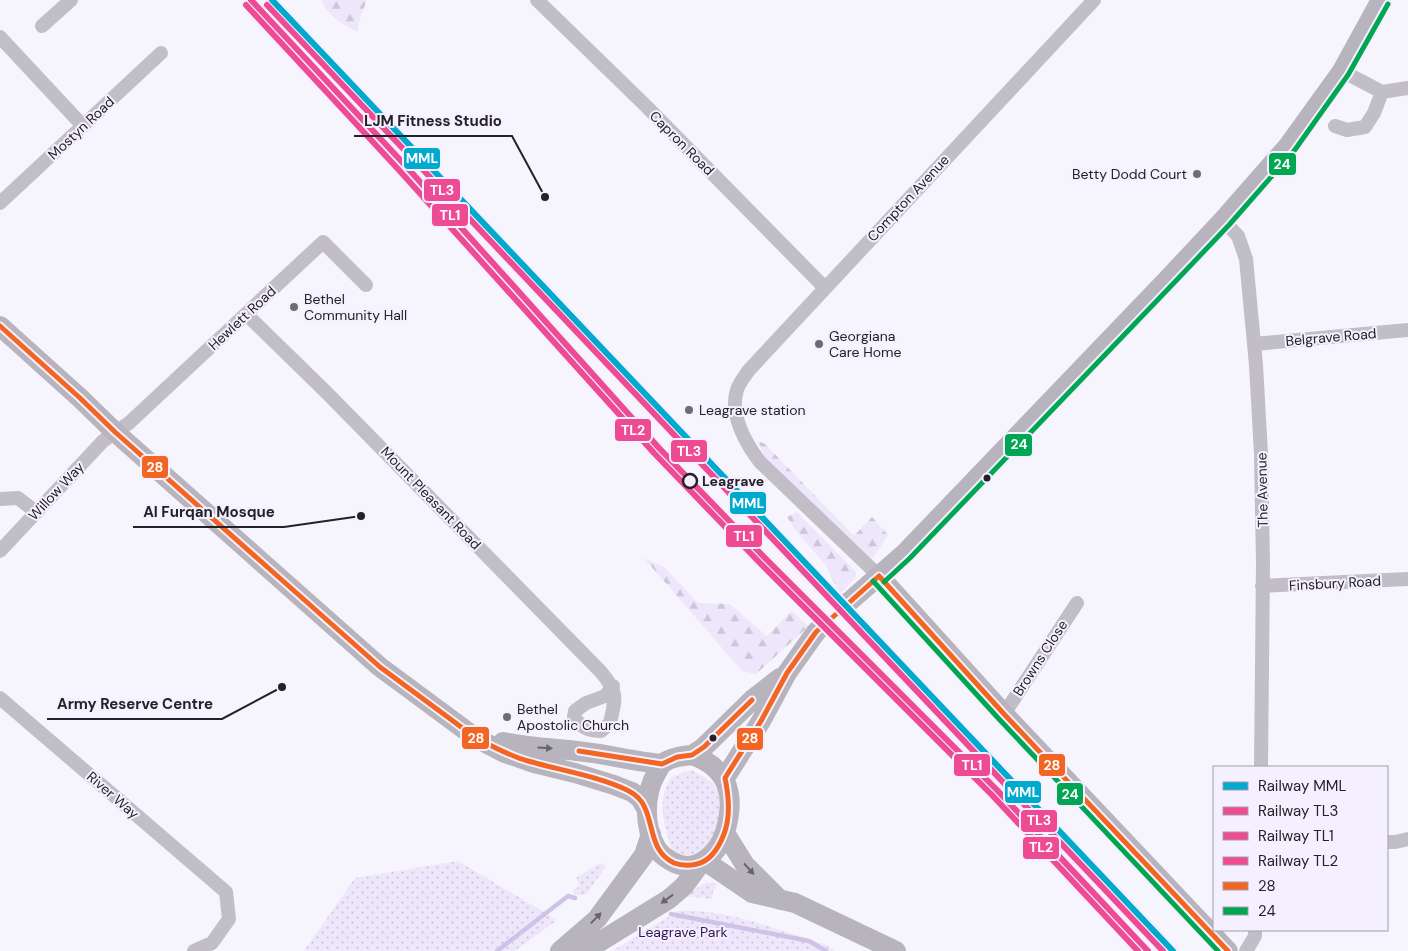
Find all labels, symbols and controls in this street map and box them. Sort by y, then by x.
street label: Mostyn Road [44,93,118,163]
callout: LJM Fitness Studio [354,106,512,136]
street label: Capron Road [646,107,718,179]
text: LJM Fitness Studio [364,111,502,131]
line badge: MML [403,147,441,170]
text: MML [406,149,438,167]
street label: Compton Avenue [863,151,953,245]
line badge: 24 [1268,152,1297,176]
text: 24 [1273,155,1291,173]
place label: Betty Dodd Court [1072,165,1187,183]
marker: Betty Dodd Court [1191,168,1203,180]
line badge: TL3 [423,178,461,202]
text: TL3 [430,181,454,199]
line badge: TL1 [431,203,469,227]
text: TL1 [440,206,460,224]
street label: Hewlett Road [204,282,280,354]
place label: Bethel Community Hall [304,290,407,324]
marker: Bethel Community Hall [288,301,300,313]
street label: Belgrave Road [1285,324,1377,350]
place label: Georgiana Care Home [829,327,902,361]
marker: Georgiana Care Home [813,338,825,350]
place label: Leagrave station [699,401,806,419]
marker: Leagrave station [683,404,695,416]
line badge: TL2 [614,418,652,442]
text: TL2 [621,421,645,439]
line badge: 24 [1004,433,1033,457]
text: 24 [1010,435,1028,453]
line badge: TL3 [670,439,708,463]
text: TL3 [677,442,701,460]
street label: Mount Pleasant Road [377,443,485,553]
street label: The Avenue [1252,452,1272,528]
line badge: 28 [141,455,169,479]
street label: Willow Way [24,458,88,524]
text: 28 [147,458,164,476]
place label: Leagrave [702,472,764,490]
marker: Leagrave [682,473,698,489]
unlabelled marker [982,473,992,483]
line badge: MML [729,491,767,515]
text: MML [732,494,764,512]
callout: Al Furqan Mosque [133,497,284,527]
text: Al Furqan Mosque [143,502,275,522]
line badge: TL1 [725,524,763,548]
text: TL1 [734,527,754,545]
street label: Finsbury Road [1289,572,1381,594]
street label: Browns Close [1009,616,1071,700]
callout: Army Reserve Centre [47,689,222,719]
text: Army Reserve Centre [57,694,213,714]
place label: Bethel Apostolic Church [517,700,629,734]
marker: Bethel Apostolic Church [501,711,513,723]
line badge: 28 [461,726,490,750]
line badge: 28 [736,727,764,751]
text: 28 [468,729,485,747]
text: 28 [742,729,759,747]
unlabelled marker [708,733,718,743]
one-way arrow [537,744,553,752]
line badge: TL1 [953,753,991,777]
line badge: 28 [1038,753,1066,777]
text: TL1 [962,756,982,774]
text: 28 [1044,756,1061,774]
legend [1213,766,1388,931]
street label: River Way [83,767,143,823]
text: Railway MML [1258,776,1346,796]
line badge: MML [1004,780,1042,804]
line badge: 24 [1056,782,1084,806]
text: MML [1007,783,1039,801]
text: 24 [1061,785,1079,803]
text: Railway TL3 [1258,801,1338,821]
line badge: TL3 [1020,809,1058,833]
text: TL3 [1027,811,1051,829]
text: Railway TL1 [1258,826,1334,846]
line badge: TL2 [1022,836,1060,860]
text: TL2 [1029,838,1053,856]
text: Railway TL2 [1258,851,1338,871]
one-way arrow [743,862,755,874]
text: 28 [1258,876,1276,896]
one-way arrow [661,894,674,905]
text: 24 [1258,901,1276,921]
one-way arrow [590,912,602,924]
park label: Leagrave Park [638,923,728,941]

